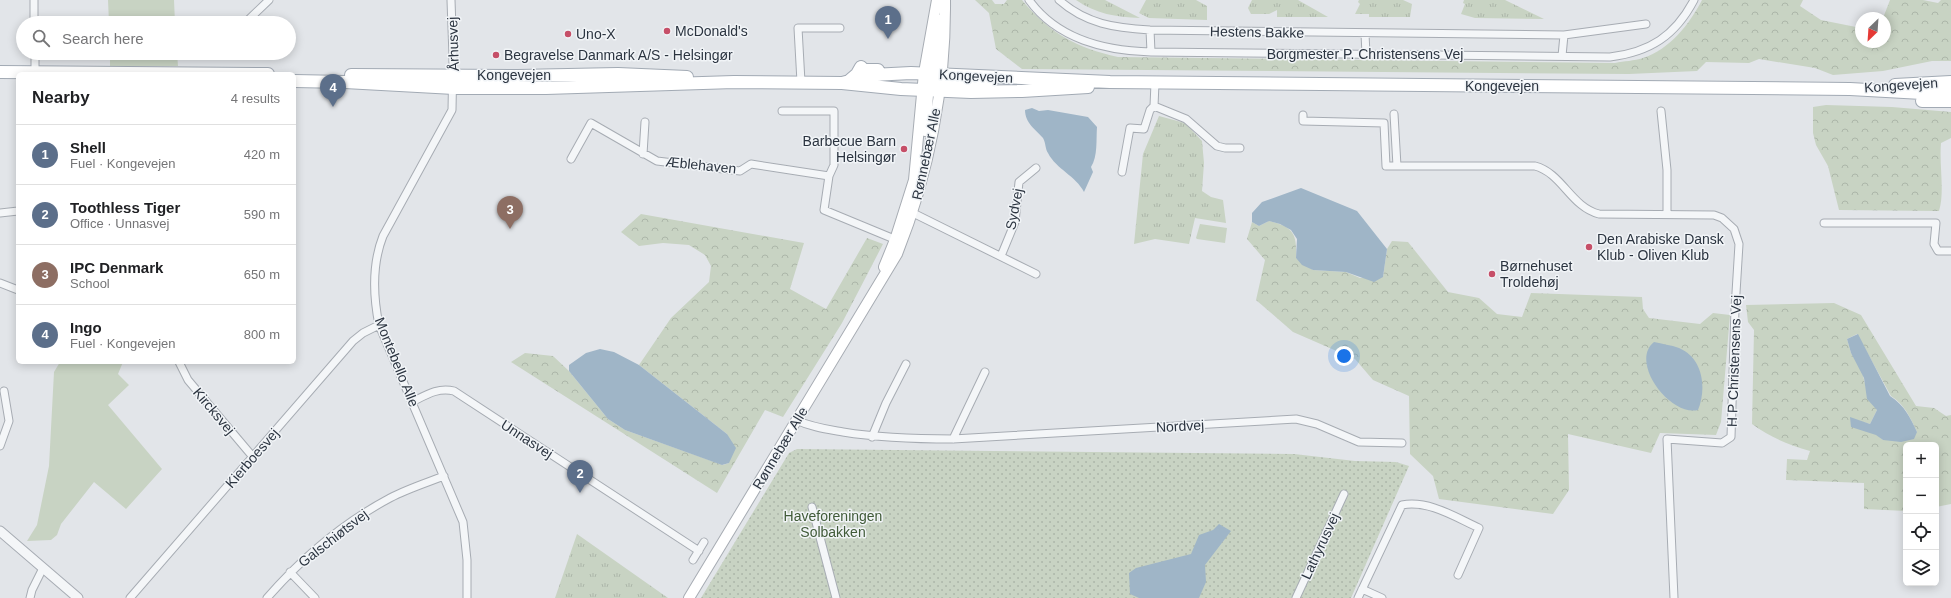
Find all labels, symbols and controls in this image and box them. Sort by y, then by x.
pin: 1 [875,6,901,39]
north arrow [1855,12,1891,48]
search box [16,16,296,60]
street label: Århusvej [444,17,462,71]
place label: McDonald's [675,23,748,39]
street label: Hestens Bakke [1210,23,1304,41]
place label: Uno-X [576,26,616,42]
marker: McDonald's [662,26,672,36]
icon: search [30,27,52,49]
marker: Uno-X [563,29,573,39]
text: Search here [62,30,144,47]
street label: Borgmester P. Christensens Vej [1267,46,1463,62]
place label: Begravelse Danmark A/S - Helsingør [504,47,733,63]
marker: Begravelse Danmark A/S - Helsingør [491,50,501,60]
street label: Kongevejen [939,66,1013,86]
street label: Kongevejen [477,67,551,83]
pin: 4 [320,74,346,107]
street label: Kongevejen [1864,74,1938,96]
street label: Kongevejen [1465,78,1539,94]
text: Nearby [32,88,90,107]
text: 4 results [231,91,280,106]
street label: Rønnebær Alle [908,106,944,201]
place label: Barbecue Barn Helsingør [803,133,896,165]
text: Shell [70,139,106,156]
marker: Barbecue Barn Helsingør [899,144,909,154]
text: 1 [41,147,49,162]
text: 420 m [244,147,280,162]
street label: Æblehaven [665,153,737,177]
text: Fuel · Kongevejen [70,156,176,171]
street label: Sydvej [1002,187,1026,231]
pin: 3 [497,196,523,229]
text: Toothless Tiger [70,199,180,216]
text: 2 [41,207,49,222]
text: 590 m [244,207,280,222]
text: Office · Unnasvej [70,216,169,231]
place label: Den Arabiske Dansk Klub - Oliven Klub [1597,231,1725,263]
marker: Den Arabiske Dansk Klub - Oliven Klub [1584,242,1594,252]
place label: Børnehuset Troldehøj [1500,258,1572,290]
text: IPC Denmark [70,259,163,276]
text: 3 [41,267,49,282]
text: 650 m [244,267,280,282]
marker: Børnehuset Troldehøj [1487,269,1497,279]
text: School [70,276,110,291]
street label: H P Christensens Vej [1724,295,1744,427]
street label: Montebello Alle [372,315,422,409]
text: Ingo [70,319,102,336]
text: 4 [41,327,49,342]
text: 800 m [244,327,280,342]
text: Fuel · Kongevejen [70,336,176,351]
your location [1334,346,1354,366]
street label: Kircksvej [190,384,238,438]
street label: Rønnebær Alle [749,404,811,492]
street label: Unnasvej [498,416,556,462]
street label: Nordvej [1155,417,1205,435]
street label: Kierboesvej [222,425,282,491]
map controls [1903,442,1939,586]
button: + [1903,442,1939,478]
pin: 2 [567,460,593,493]
button: − [1903,478,1939,514]
street label: Galschiøtsvej [295,506,371,570]
park label: Haveforeningen Solbakken [784,508,882,540]
street label: Lathyrusvej [1298,510,1342,582]
button: locate [1903,514,1939,550]
button: layers [1903,550,1939,586]

